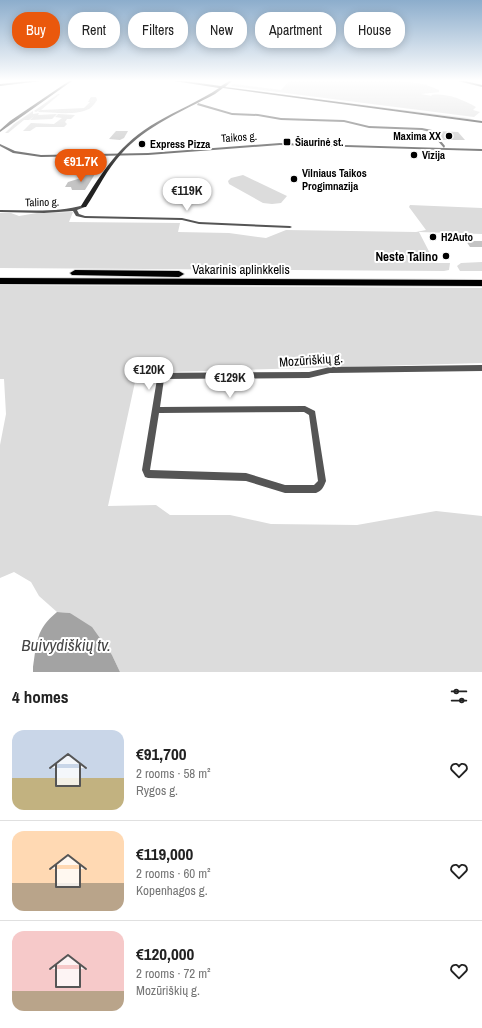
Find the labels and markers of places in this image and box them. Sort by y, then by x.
place label: Maxima XX [393,129,441,143]
marker: Maxima XX [444,131,454,141]
place label: Šiaurinė st. [295,135,344,149]
place label: Express Pizza [150,137,210,151]
marker: Šiaurinė st. [282,137,292,147]
marker: Express Pizza [137,139,147,149]
place label: Vizija [422,148,445,162]
pin: €91.7K [48,149,114,183]
marker: Vizija [409,150,419,160]
place label: Vilniaus Taikos Progimnazija [302,166,367,193]
marker: Vilniaus Taikos Progimnazija [289,174,299,184]
pin: €119K [159,178,215,212]
place label: H2Auto [441,230,474,244]
marker: H2Auto [428,232,438,242]
place label: Neste Talino [375,248,438,265]
marker: Neste Talino [441,251,451,261]
pin: €120K [121,357,177,391]
pin: €129K [202,365,258,399]

